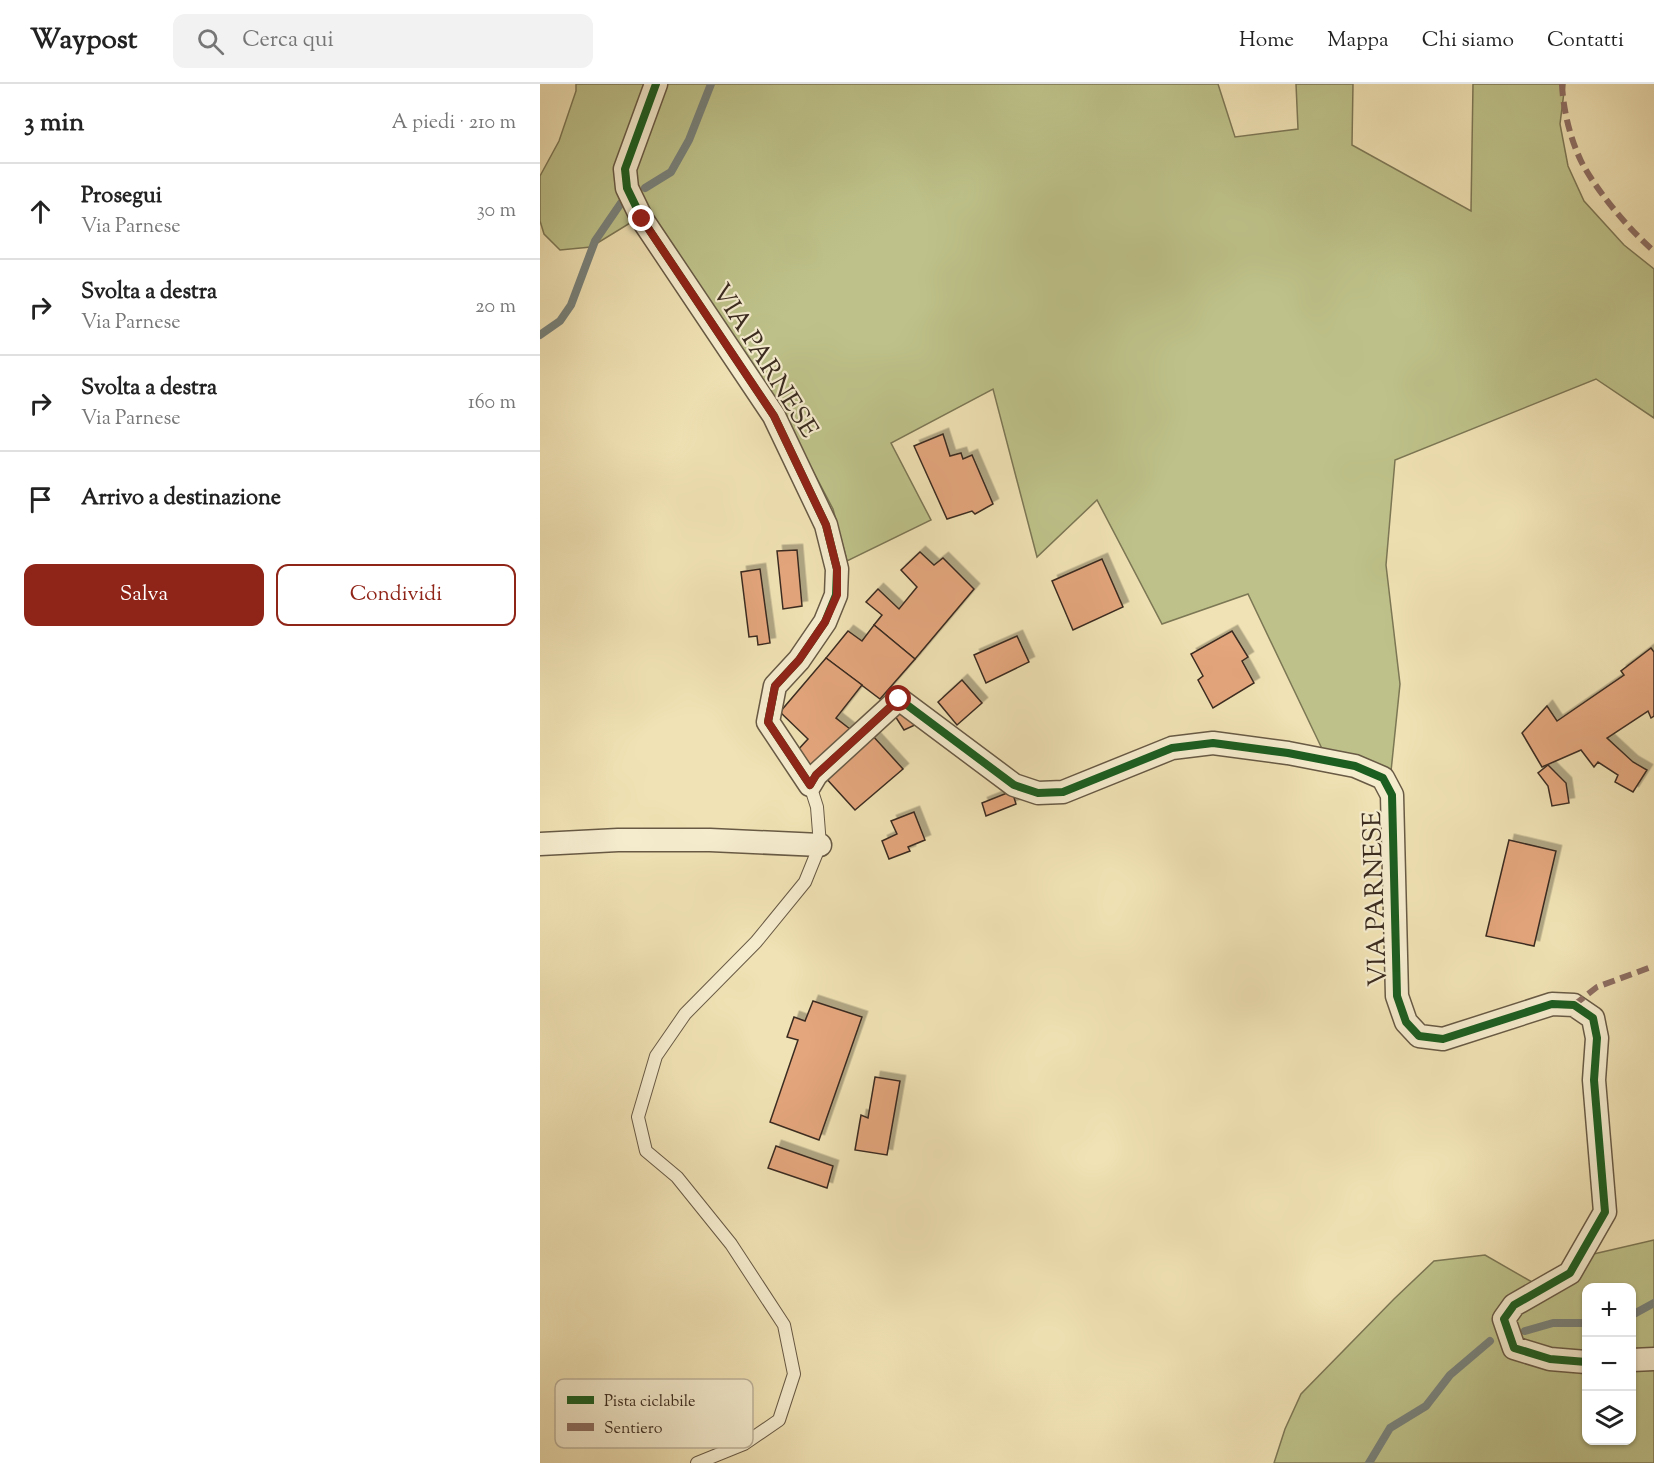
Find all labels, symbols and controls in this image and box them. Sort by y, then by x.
search box [173,14,593,68]
text: Waypost [30,21,137,61]
icon: search [194,25,227,58]
text: Cerca qui [242,25,334,57]
text: Home [1239,26,1294,56]
text: Mappa [1327,26,1389,56]
text: Chi siamo [1422,26,1514,56]
text: Contatti [1547,26,1624,56]
text: 3 min [24,105,84,142]
text: A piedi · 210 m [392,109,516,138]
text: Prosegui [81,181,162,213]
icon: ahead [24,195,57,228]
text: 30 m [477,197,516,226]
route end [628,205,654,231]
text: Via Parnese [81,213,181,242]
text: Svolta a destra [81,277,217,309]
street label: VIA PARNESE [702,277,826,446]
icon: right [24,291,57,324]
text: 20 m [475,293,516,322]
text: Via Parnese [81,309,181,338]
text: Svolta a destra [81,373,217,405]
icon: right [24,387,57,420]
text: 160 m [468,389,516,418]
text: Via Parnese [81,405,181,434]
icon: arrive [24,483,57,516]
text: Arrivo a destinazione [81,483,281,515]
button: Salva [24,564,264,626]
button: Condividi [276,564,516,626]
route start [885,685,911,711]
street label: VIA PARNESE [1355,810,1398,987]
map controls [1582,1283,1636,1445]
button: + [1582,1283,1636,1337]
button: − [1582,1337,1636,1391]
legend [555,1379,753,1448]
text: Pista ciclabile [604,1391,695,1414]
button: layers [1582,1391,1636,1445]
text: Sentiero [604,1418,663,1441]

